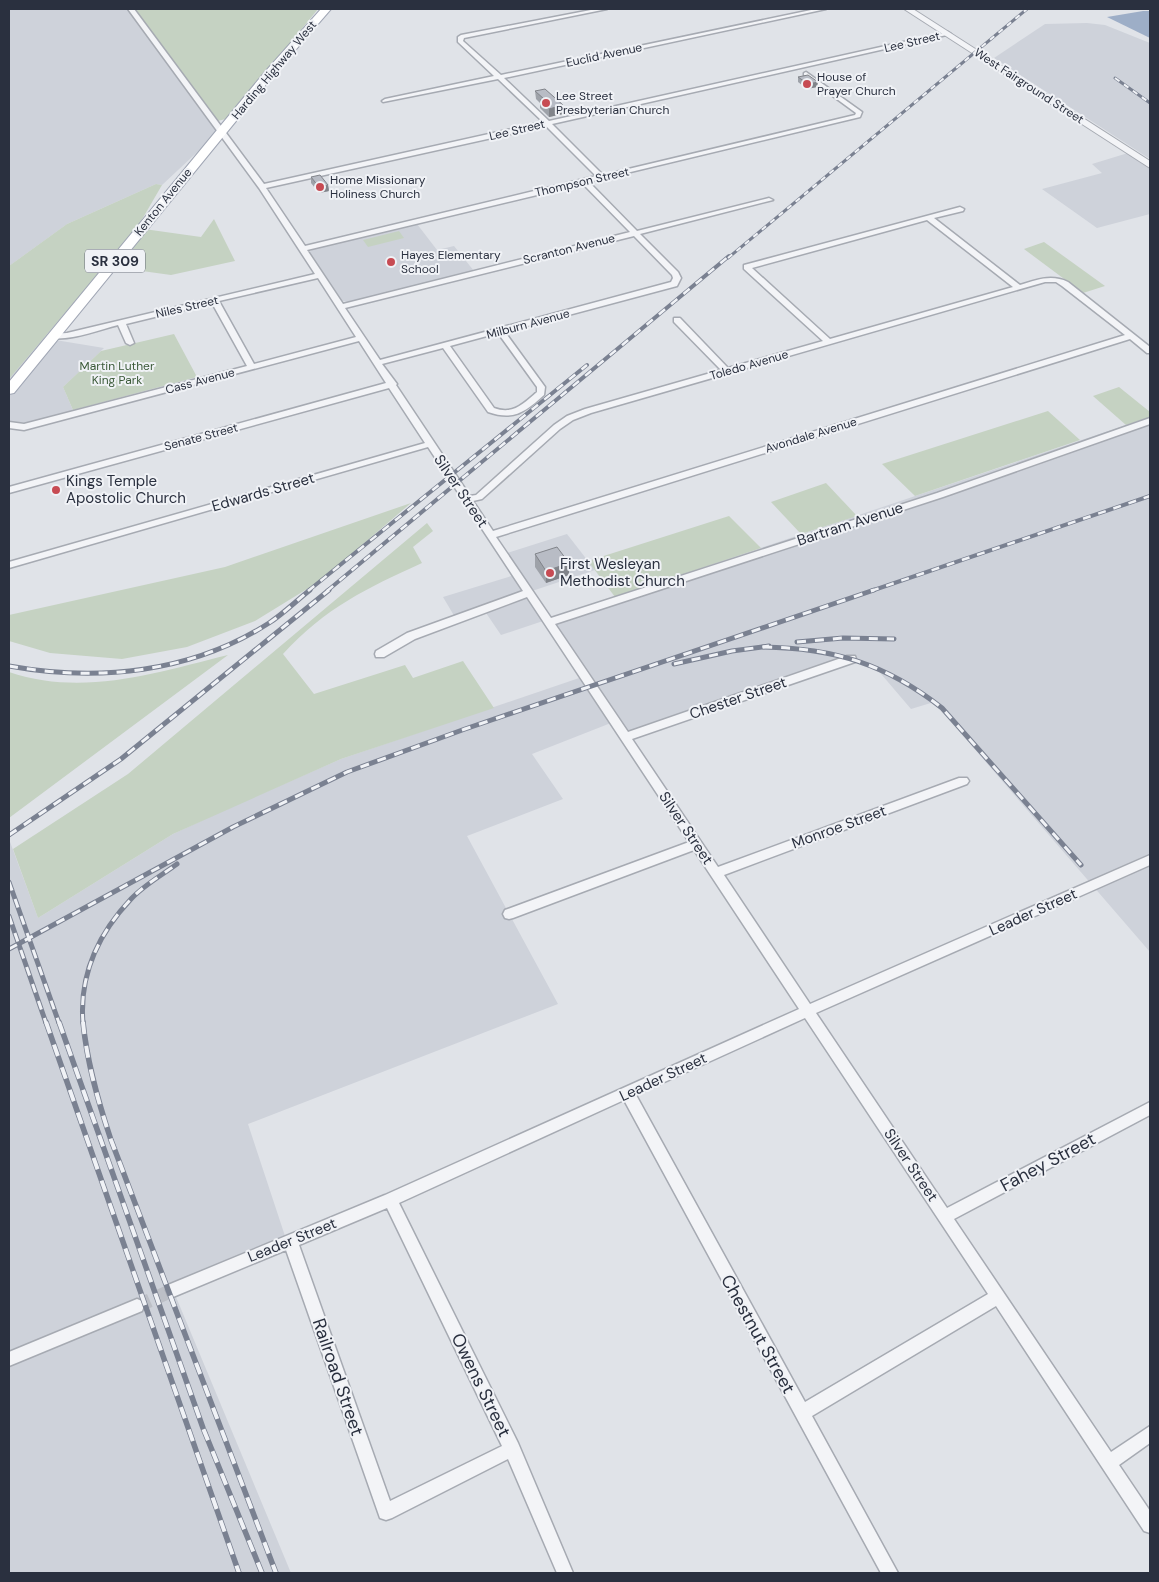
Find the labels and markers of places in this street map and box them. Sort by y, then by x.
place label: House of Prayer Church [817,69,896,99]
marker: House of Prayer Church [801,78,813,90]
place label: Lee Street Presbyterian Church [556,88,669,118]
marker: Lee Street Presbyterian Church [540,97,552,109]
place label: Home Missionary Holiness Church [330,172,426,202]
marker: Home Missionary Holiness Church [314,181,326,193]
place label: Hayes Elementary School [401,247,501,277]
marker: Hayes Elementary School [385,256,397,268]
place label: Kings Temple Apostolic Church [66,471,186,508]
marker: Kings Temple Apostolic Church [50,484,62,496]
place label: First Wesleyan Methodist Church [560,554,685,591]
marker: First Wesleyan Methodist Church [544,567,556,579]

